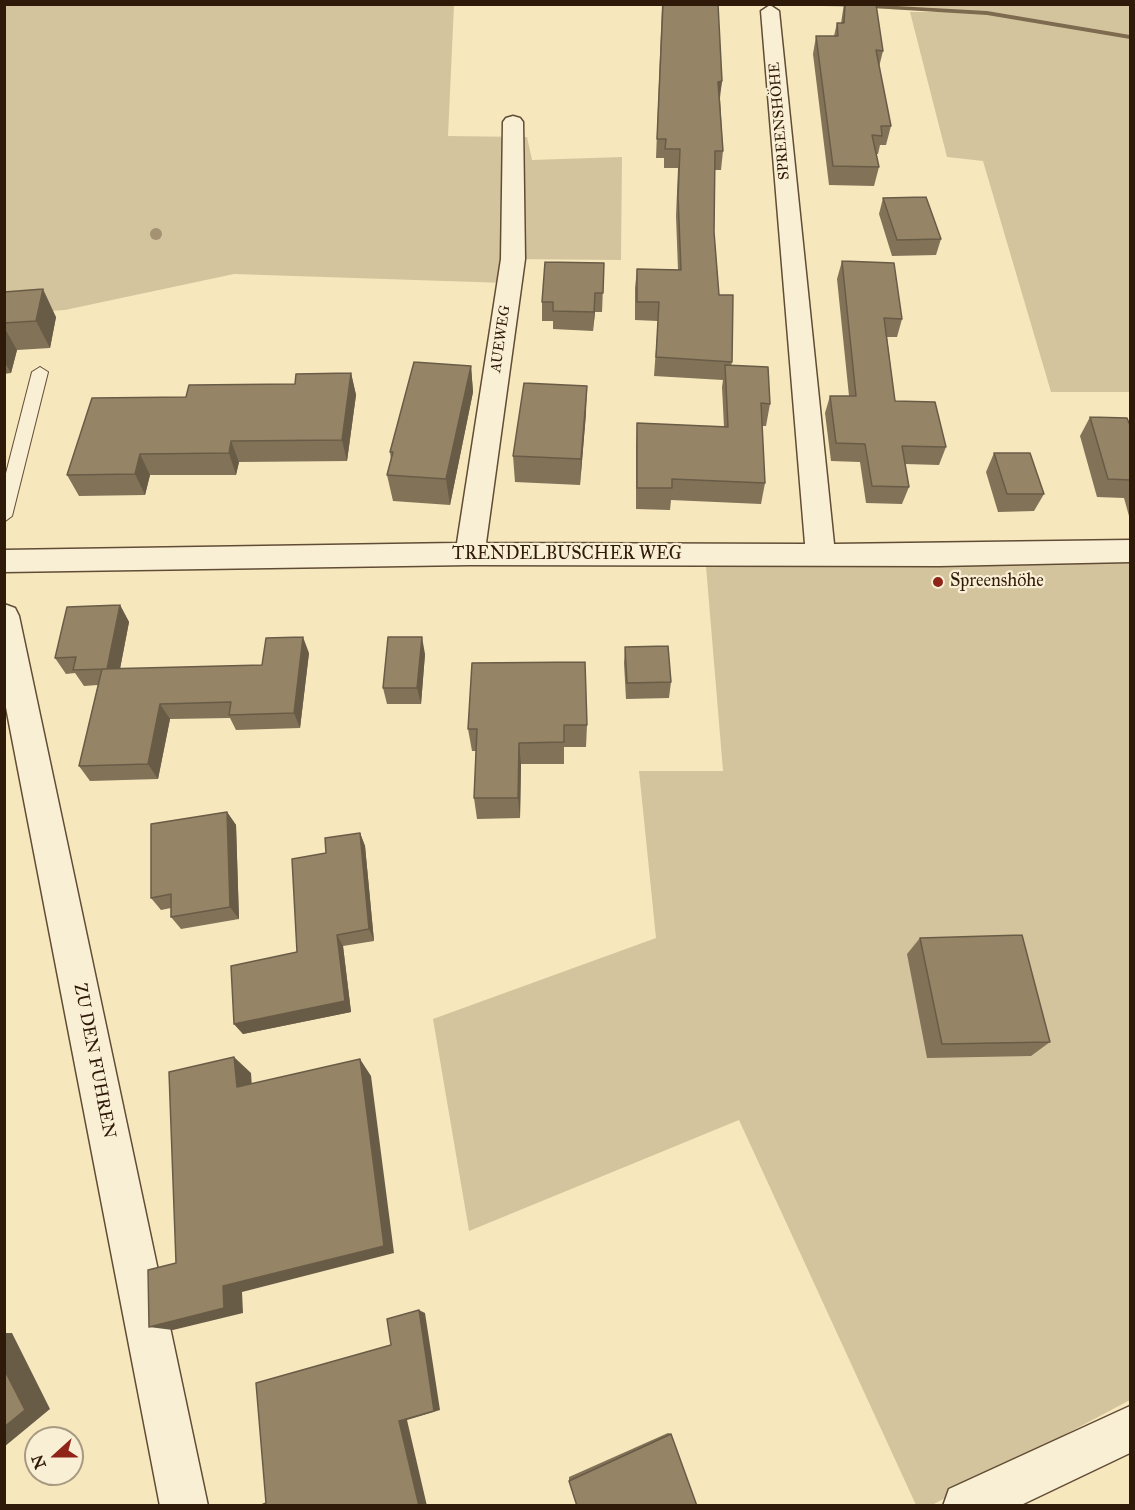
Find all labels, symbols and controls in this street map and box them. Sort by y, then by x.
street label: SPREENSHÖHE [766,61,794,181]
street label: AUEWEG [487,304,515,374]
street label: TRENDELBUSCHER WEG [452,544,682,566]
place label: Spreenshöhe [950,571,1044,593]
marker: Spreenshöhe [931,575,945,589]
street label: ZU DEN FUHREN [68,982,120,1140]
north arrow [24,1426,84,1486]
text: N [27,1452,50,1472]

